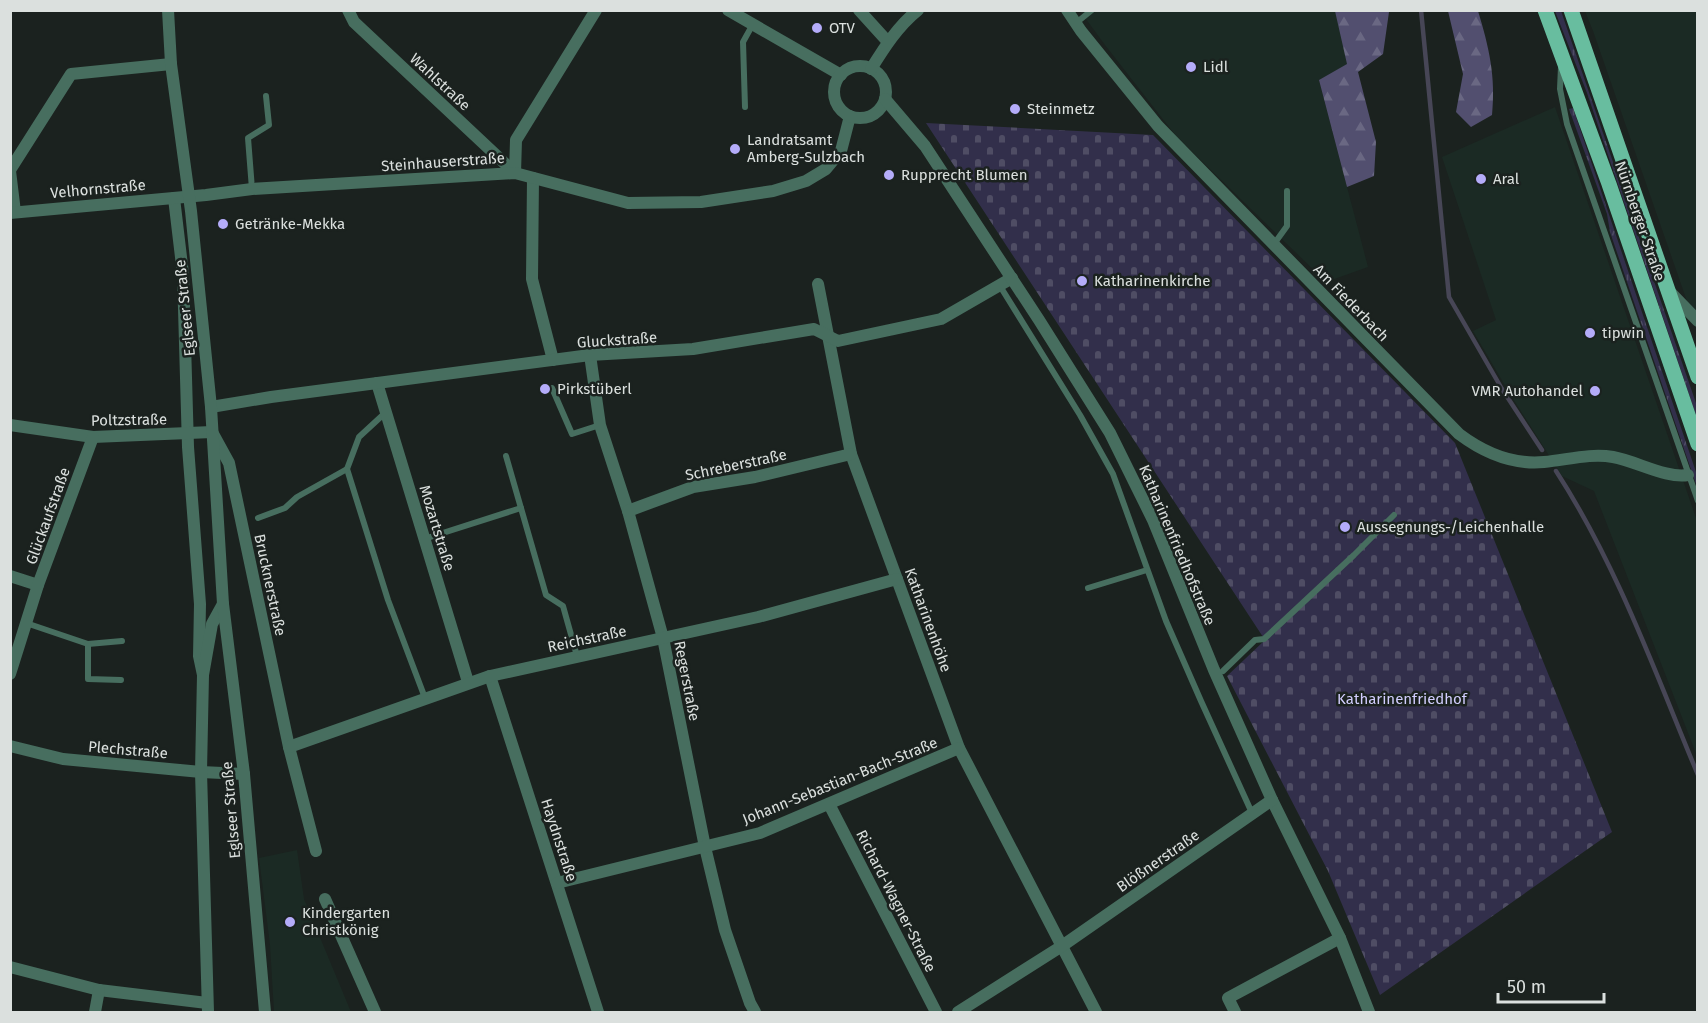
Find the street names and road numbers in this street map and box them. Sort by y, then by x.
street label: Wahlstraße [406,49,474,115]
street label: Steinhauserstraße [381,149,505,175]
street label: Nürnberger Straße [1611,159,1669,283]
street label: Velhornstraße [50,176,146,202]
street label: Eglseer Straße [171,259,199,357]
street label: Am Fiederbach [1310,261,1392,345]
street label: Gluckstraße [576,328,658,352]
street label: Poltzstraße [91,410,167,430]
street label: Schreberstraße [684,445,788,485]
street label: Katharinenfriedhofstraße [1135,462,1219,628]
street label: Glückaufstraße [22,465,74,567]
street label: Mozartstraße [415,483,459,573]
street label: Brucknerstraße [250,532,290,638]
street label: Katharinenhöhe [901,565,955,675]
street label: Reichstraße [546,622,628,656]
street label: Regerstraße [670,639,704,723]
street label: Johann-Sebastian-Bach-Straße [740,734,940,828]
street label: Plechstraße [87,738,169,762]
street label: Eglseer Straße [218,761,244,859]
street label: Haydnstraße [537,796,581,884]
street label: Blößnerstraße [1113,826,1203,896]
street label: Richard-Wagner-Straße [852,827,940,975]

